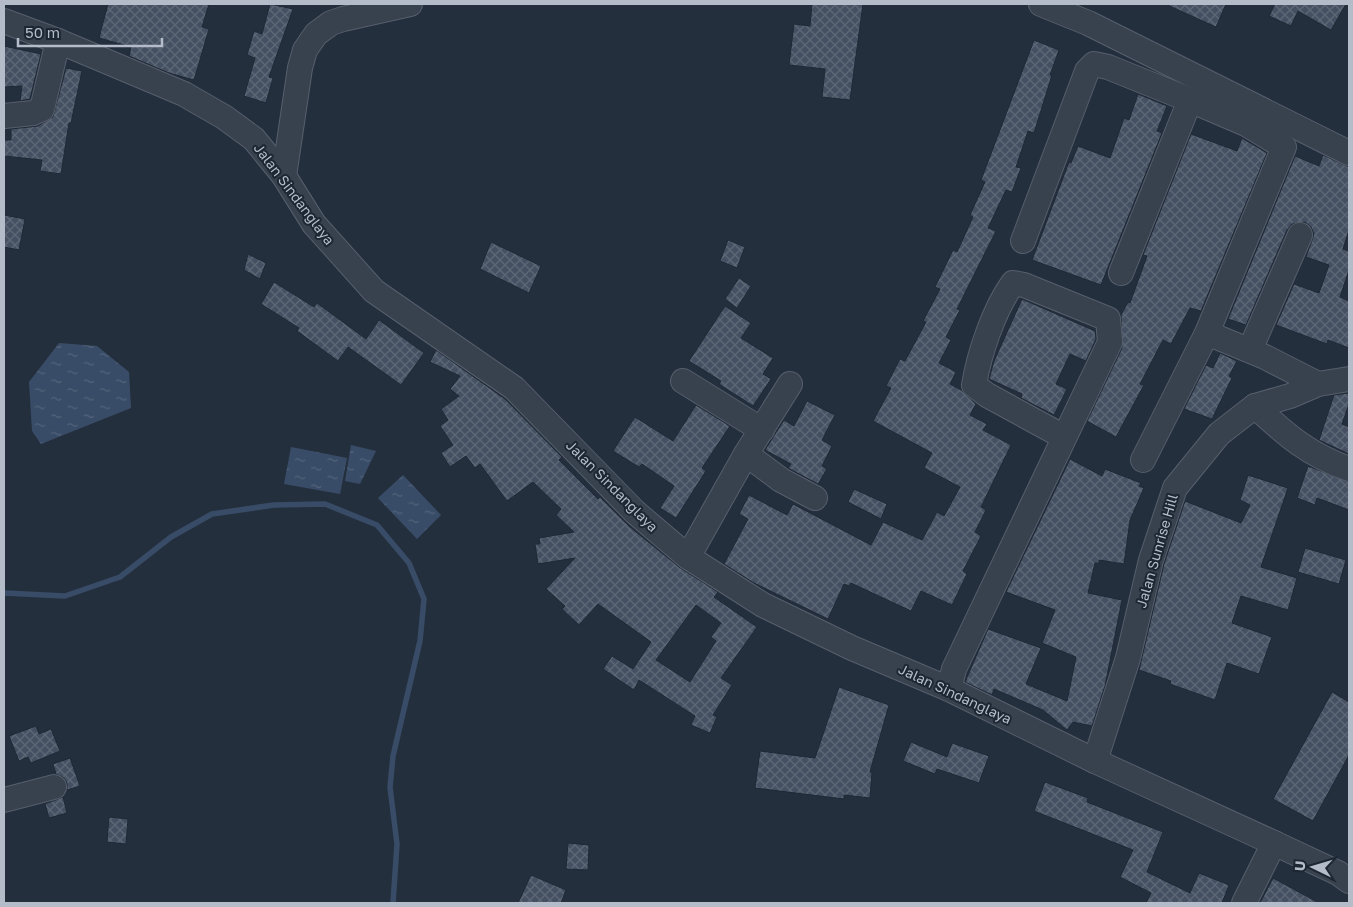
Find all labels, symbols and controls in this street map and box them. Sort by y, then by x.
scale bar [18,15,161,47]
text: 50 m [25,23,60,41]
street label: Jalan Sindanglaya [251,140,338,248]
street label: Jalan Sindanglaya [563,436,662,535]
street label: Jalan Sunrise Hill [1132,492,1181,610]
street label: Jalan Sindanglaya [896,660,1014,727]
north arrow [1288,842,1338,892]
text: U [1291,860,1308,872]

